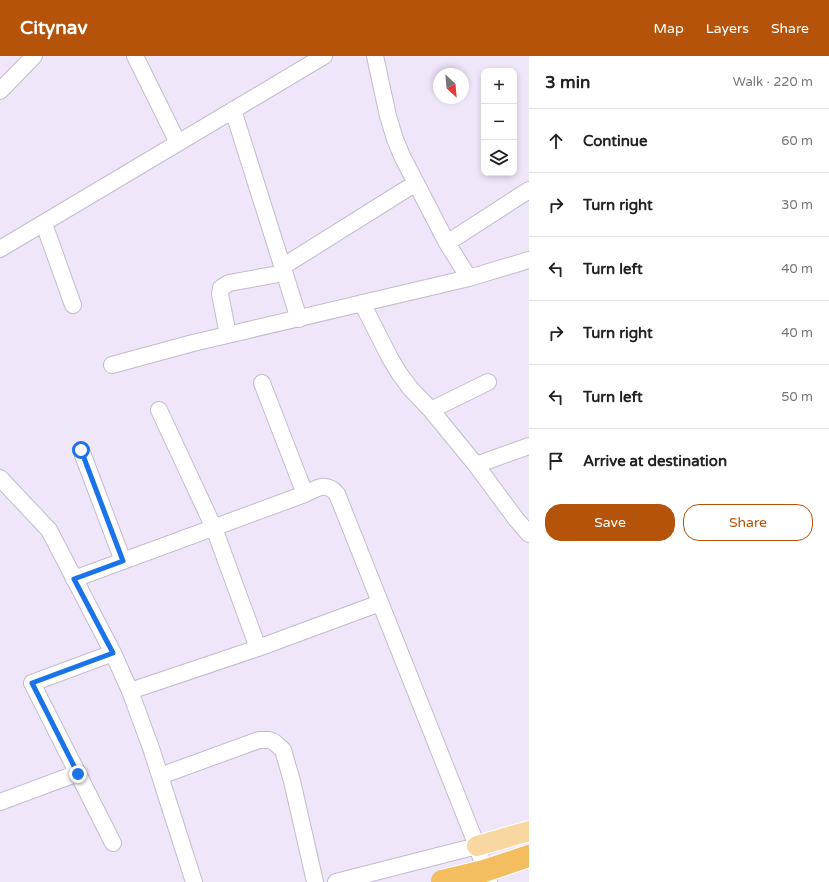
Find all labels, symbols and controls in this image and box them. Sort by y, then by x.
text: Citynav [20,17,87,39]
text: Map [654,20,684,37]
text: Layers [706,20,749,37]
text: Share [771,20,809,37]
north arrow [433,68,469,104]
map controls [481,68,517,176]
button: + [481,68,517,104]
text: 3 min [545,72,590,93]
text: Walk · 220 m [733,74,813,90]
button: − [481,104,517,140]
icon: ahead [545,130,567,152]
text: Continue [583,132,647,150]
text: 60 m [781,133,813,149]
button: layers [481,140,517,176]
icon: right [545,194,567,216]
text: Turn right [583,196,653,214]
text: 30 m [781,197,813,213]
icon: left [545,258,567,280]
text: Turn left [583,260,643,278]
text: 40 m [781,261,813,277]
icon: right [545,322,567,344]
text: Turn right [583,324,653,342]
text: 40 m [781,325,813,341]
icon: left [545,386,567,408]
text: Turn left [583,388,643,406]
text: 50 m [781,389,813,405]
route start [72,441,90,459]
icon: arrive [545,450,567,472]
text: Arrive at destination [583,452,727,470]
button: Save [545,504,675,541]
button: Share [683,504,813,541]
route end [69,765,87,783]

